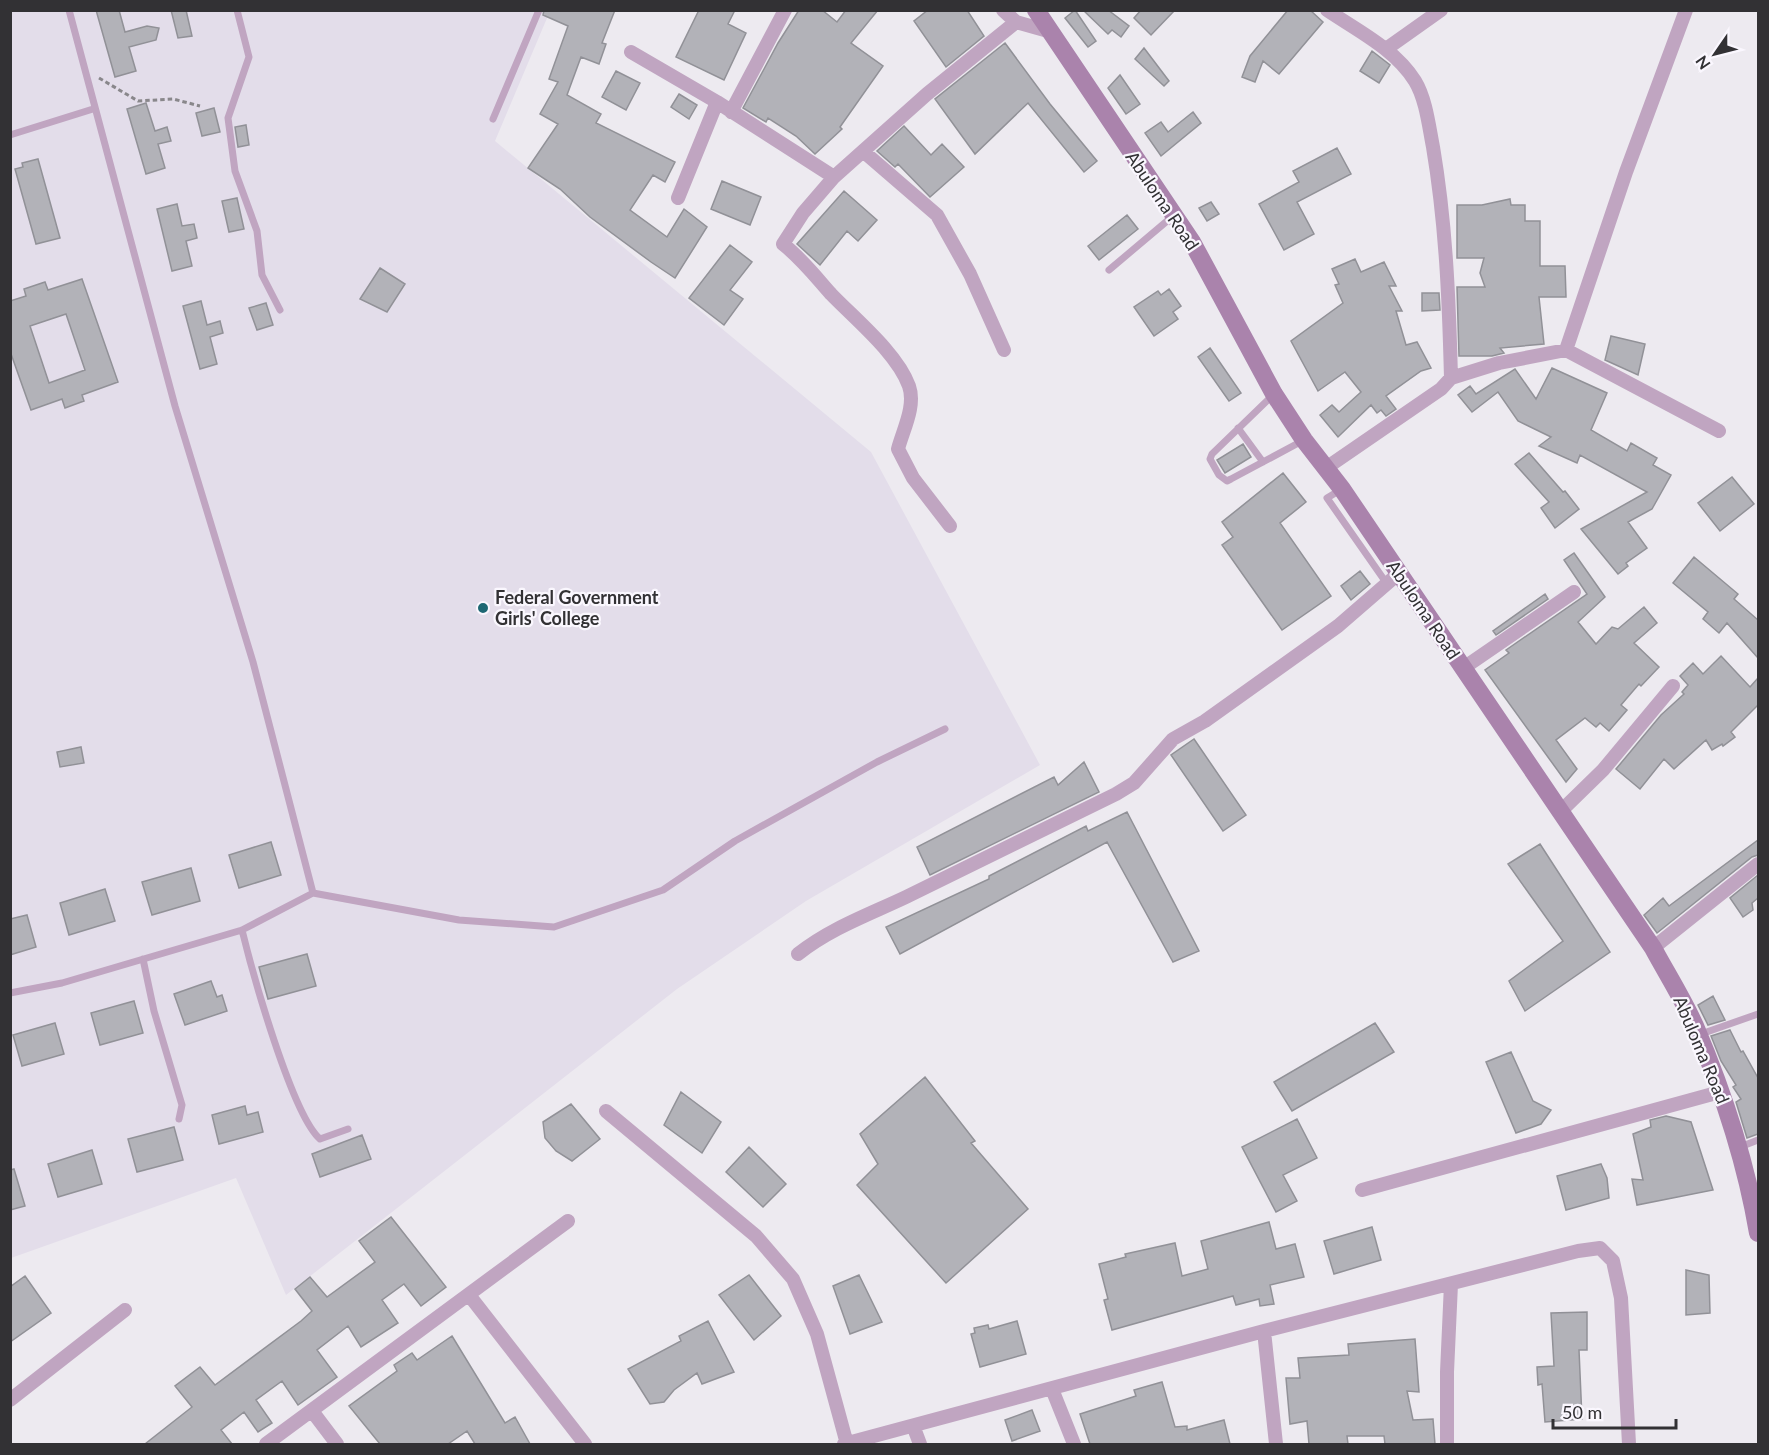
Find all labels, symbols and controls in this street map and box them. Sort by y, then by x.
north arrow [1685,24,1745,84]
text: N [1691,52,1714,73]
street label: Abuloma Road [1122,147,1204,254]
street label: Abuloma Road [1383,556,1465,663]
place label: Federal Government Girls' College [495,586,659,629]
marker: Federal Government Girls' College [476,601,490,615]
street label: Abuloma Road [1669,992,1735,1107]
scale bar [1553,1392,1676,1430]
text: 50 m [1562,1401,1602,1423]

